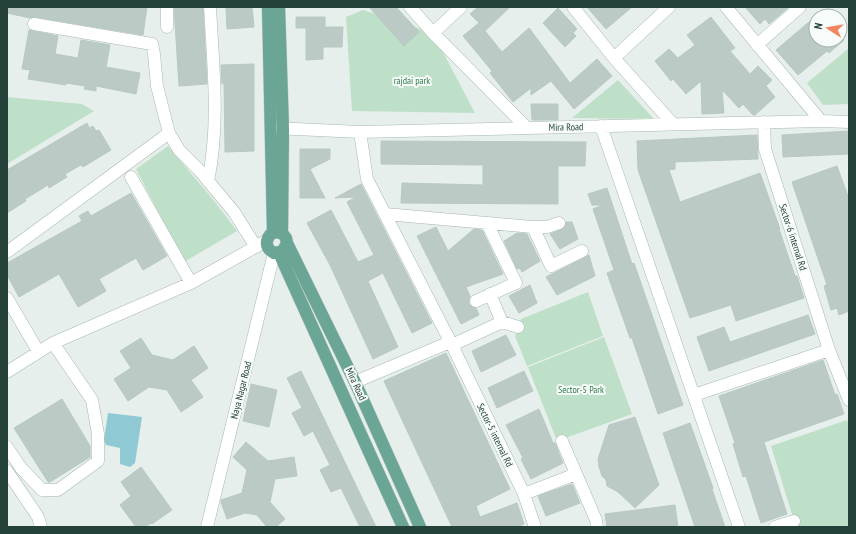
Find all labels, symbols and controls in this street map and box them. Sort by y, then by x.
north arrow [808,8,848,48]
text: N [811,22,826,30]
park label: rajdai park [394,74,430,87]
street label: Mira Road [549,120,583,134]
street label: Sector-6 internal Rd [776,202,810,272]
street label: Naya Nagar Road [228,360,254,420]
street label: Mira Road [343,366,369,402]
park label: Sector-5 Park [558,383,604,396]
street label: Sector-5 internal Rd [474,401,516,469]

